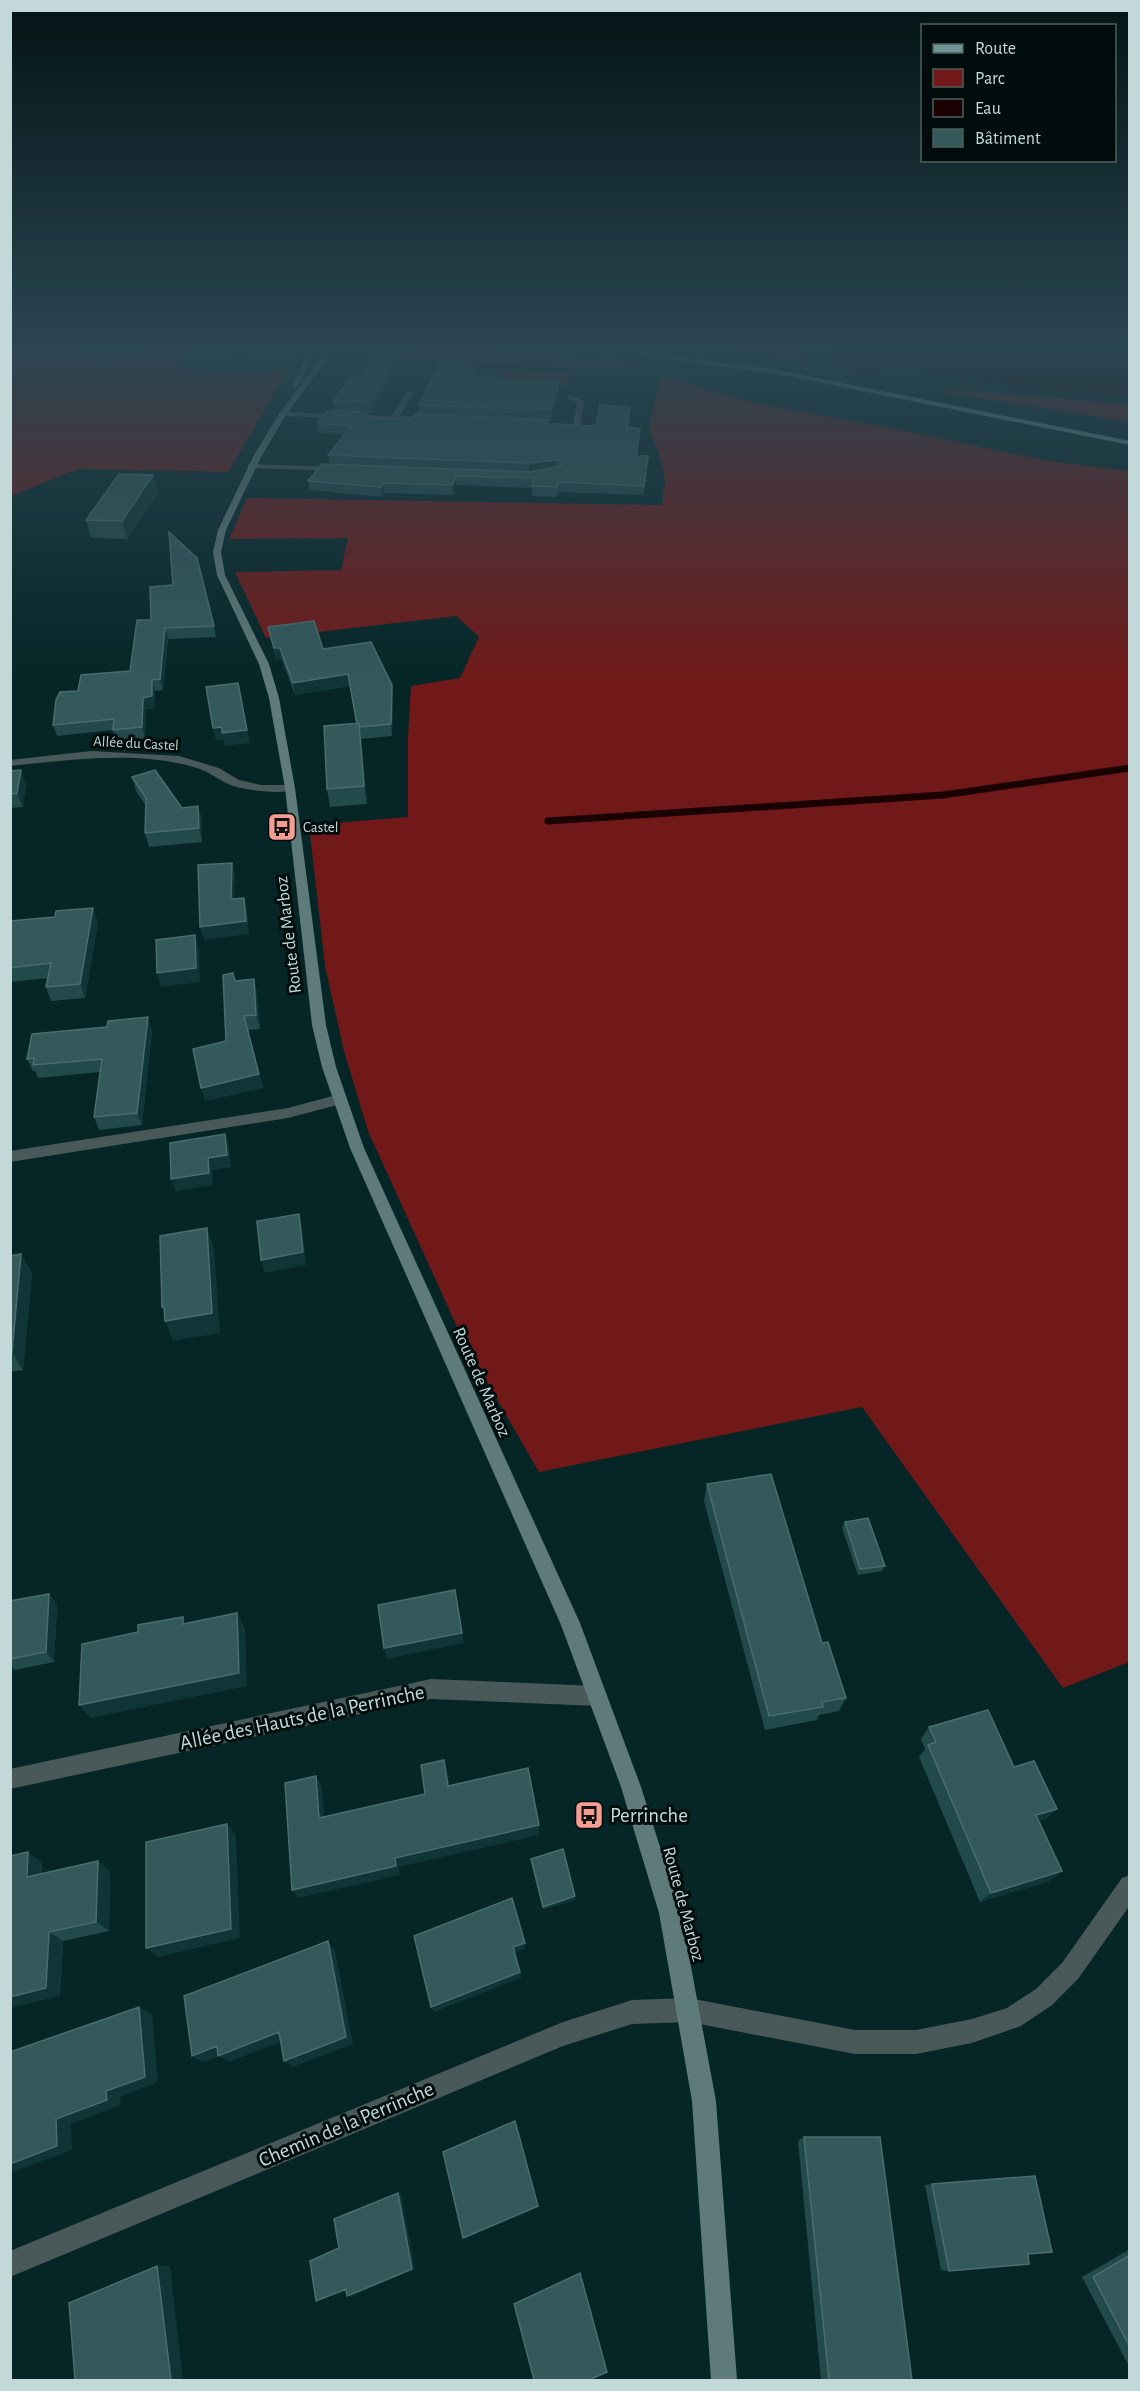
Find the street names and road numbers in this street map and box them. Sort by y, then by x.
street label: Allée du Castel [93,734,179,753]
street label: Route de Marboz [273,875,305,995]
street label: Route de Marboz [449,1325,513,1440]
street label: Allée des Hauts de la Perrinche [178,1681,426,1754]
street label: Route de Marboz [659,1845,707,1964]
street label: Chemin de la Perrinche [256,2078,437,2171]

